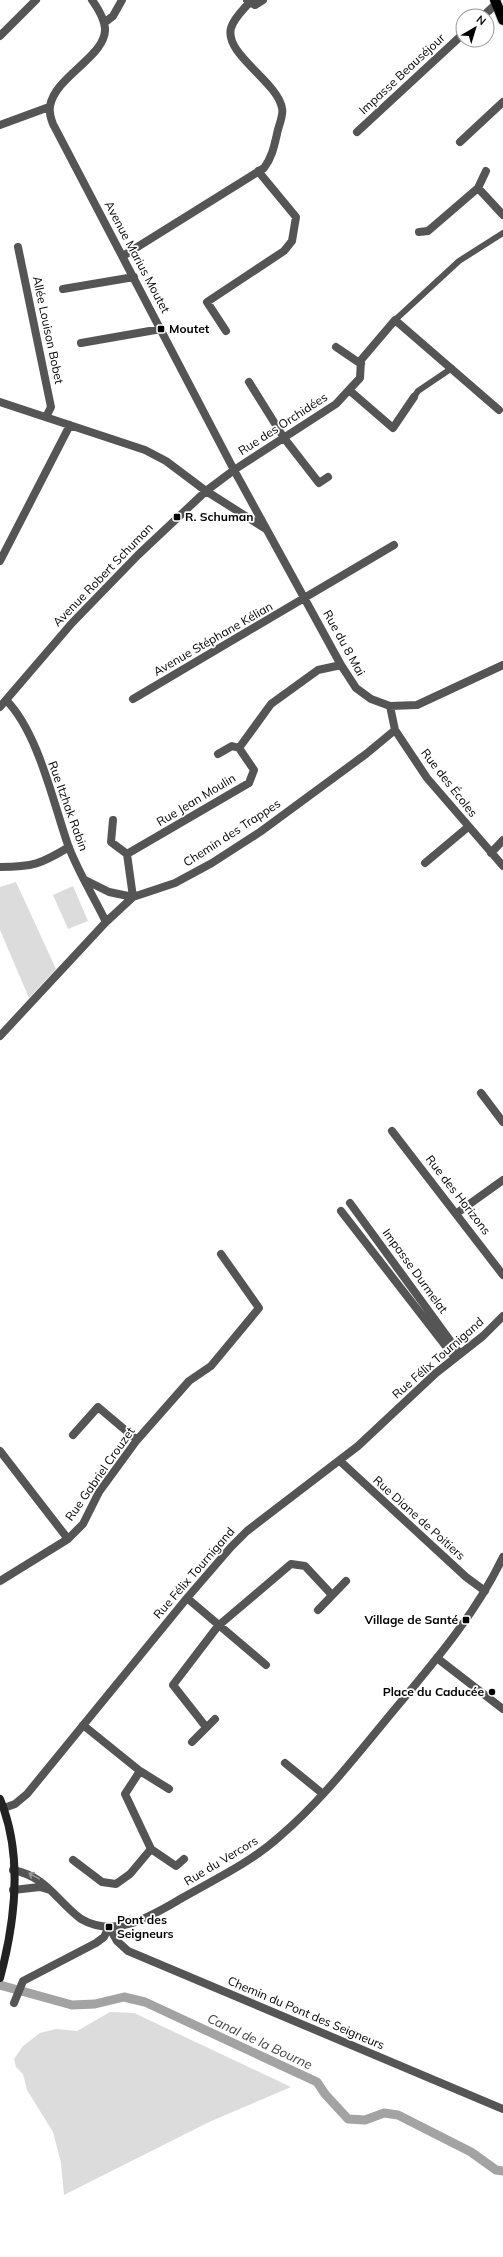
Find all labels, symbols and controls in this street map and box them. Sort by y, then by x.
north arrow [455,8,495,48]
text: N [474,12,489,28]
street label: Impasse Beauséjour [356,30,448,117]
street label: Avenue Marius Moutet [102,198,173,315]
street label: Allée Louison Bobet [30,275,67,385]
place label: Moutet [169,321,210,336]
marker: Moutet [156,324,166,334]
street label: Rue des Orchidées [235,389,330,458]
place label: R. Schuman [185,509,253,524]
marker: R. Schuman [172,512,182,522]
street label: Avenue Robert Schuman [49,520,156,629]
street label: Avenue Stéphane Kélian [150,598,275,679]
street label: Rue du 8 Mai [320,607,369,678]
street label: Rue des Écoles [418,745,481,820]
street label: Rue Itzhak Rabin [45,759,92,853]
street label: Rue Jean Moulin [154,770,238,829]
street label: Chemin des Trappes [180,796,283,870]
street label: Rue des Horizons [423,1152,494,1238]
street label: Impasse Durmelat [380,1225,451,1316]
street label: Rue Félix Tournigand [389,1314,486,1401]
street label: Rue Gabriel Crouzet [62,1424,138,1523]
street label: Rue Diane de Poitiers [370,1472,468,1563]
street label: Rue Félix Tournigand [150,1524,237,1621]
place label: Village de Santé [363,1612,458,1627]
marker: Village de Santé [461,1615,471,1625]
place label: Place du Caducée [383,1684,484,1699]
marker: Place du Caducée [487,1687,497,1697]
street label: Rue du Vercors [181,1833,260,1889]
one-way arrow [28,1872,40,1880]
place label: Pont des Seigneurs [117,1912,174,1941]
marker: Pont des Seigneurs [104,1922,114,1932]
street label: Chemin du Pont des Seigneurs [225,1973,387,2052]
water label: Canal de la Bourne [205,2010,315,2072]

